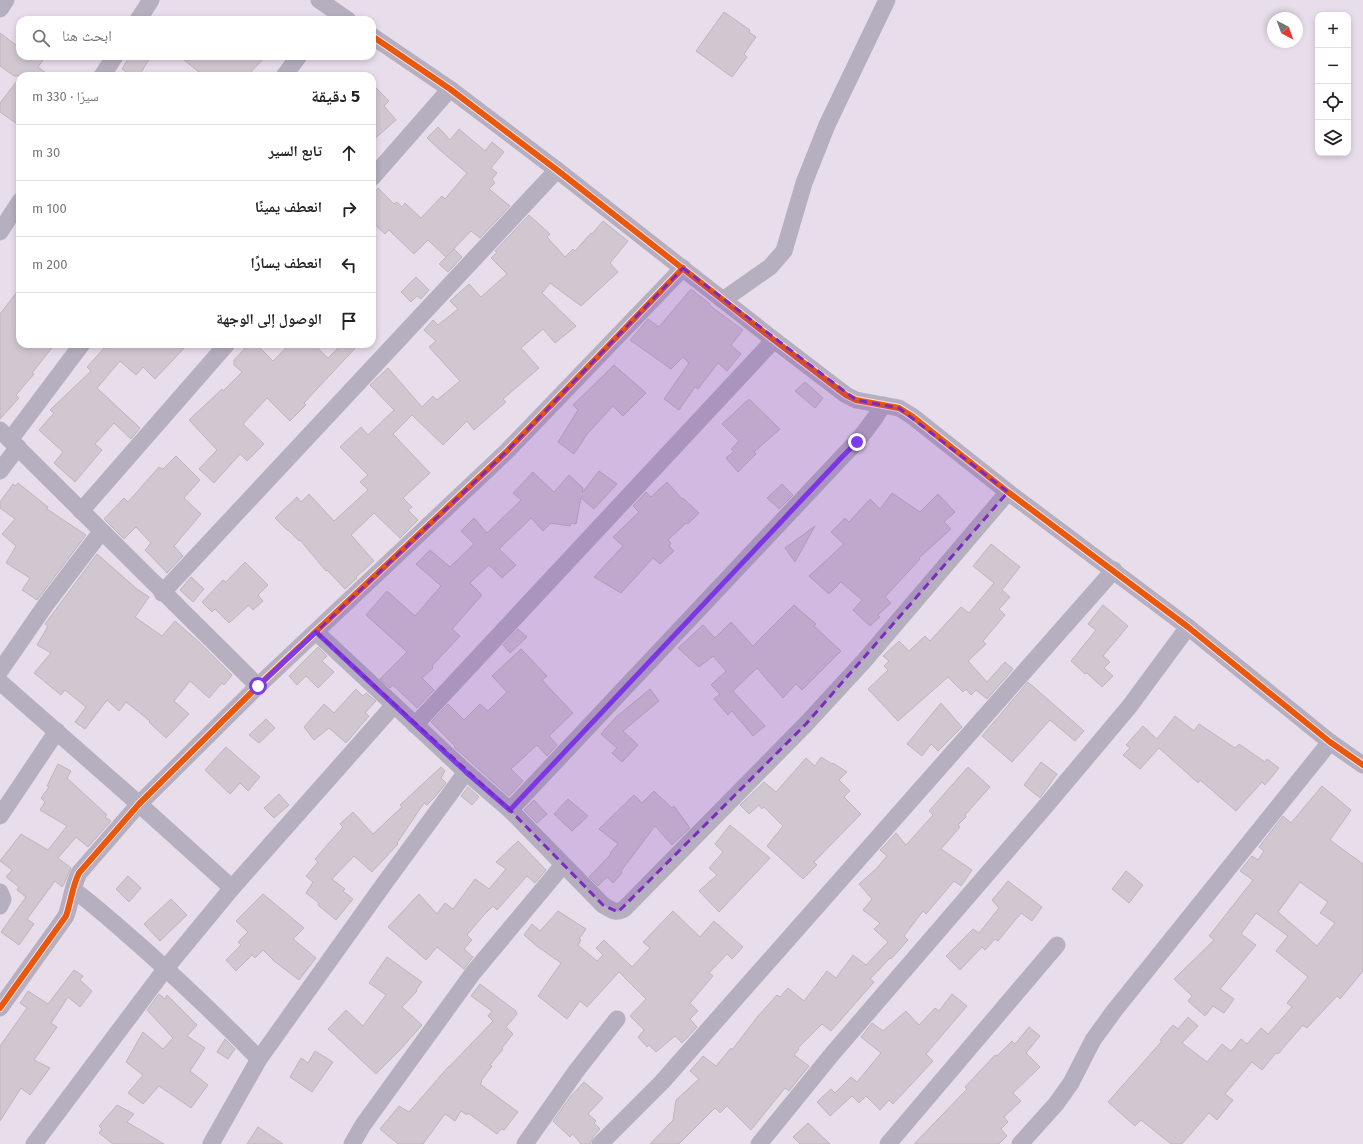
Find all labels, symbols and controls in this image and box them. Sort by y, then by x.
north arrow [1267,12,1303,48]
map controls [1315,12,1351,156]
button: + [1315,12,1351,48]
search box [16,16,376,60]
icon: search [30,27,52,49]
text: ابحث هنا [62,27,112,45]
button: − [1315,48,1351,84]
button: locate [1315,84,1351,120]
text: 5 دقيقة [311,86,360,107]
text: سيرًا · 330 m [32,89,98,104]
button: layers [1315,120,1351,156]
text: تابع السير [268,142,322,160]
icon: ahead [338,142,360,164]
text: 30 m [32,145,60,160]
text: انعطف يمينًا [255,198,322,216]
icon: right [338,198,360,220]
text: 100 m [32,201,67,216]
text: انعطف يسارًا [250,254,322,272]
icon: left [338,254,360,276]
text: 200 m [32,257,68,272]
text: الوصول إلى الوجهة [216,310,322,328]
icon: arrive [338,310,360,332]
route end [848,433,866,451]
route start [249,677,267,695]

